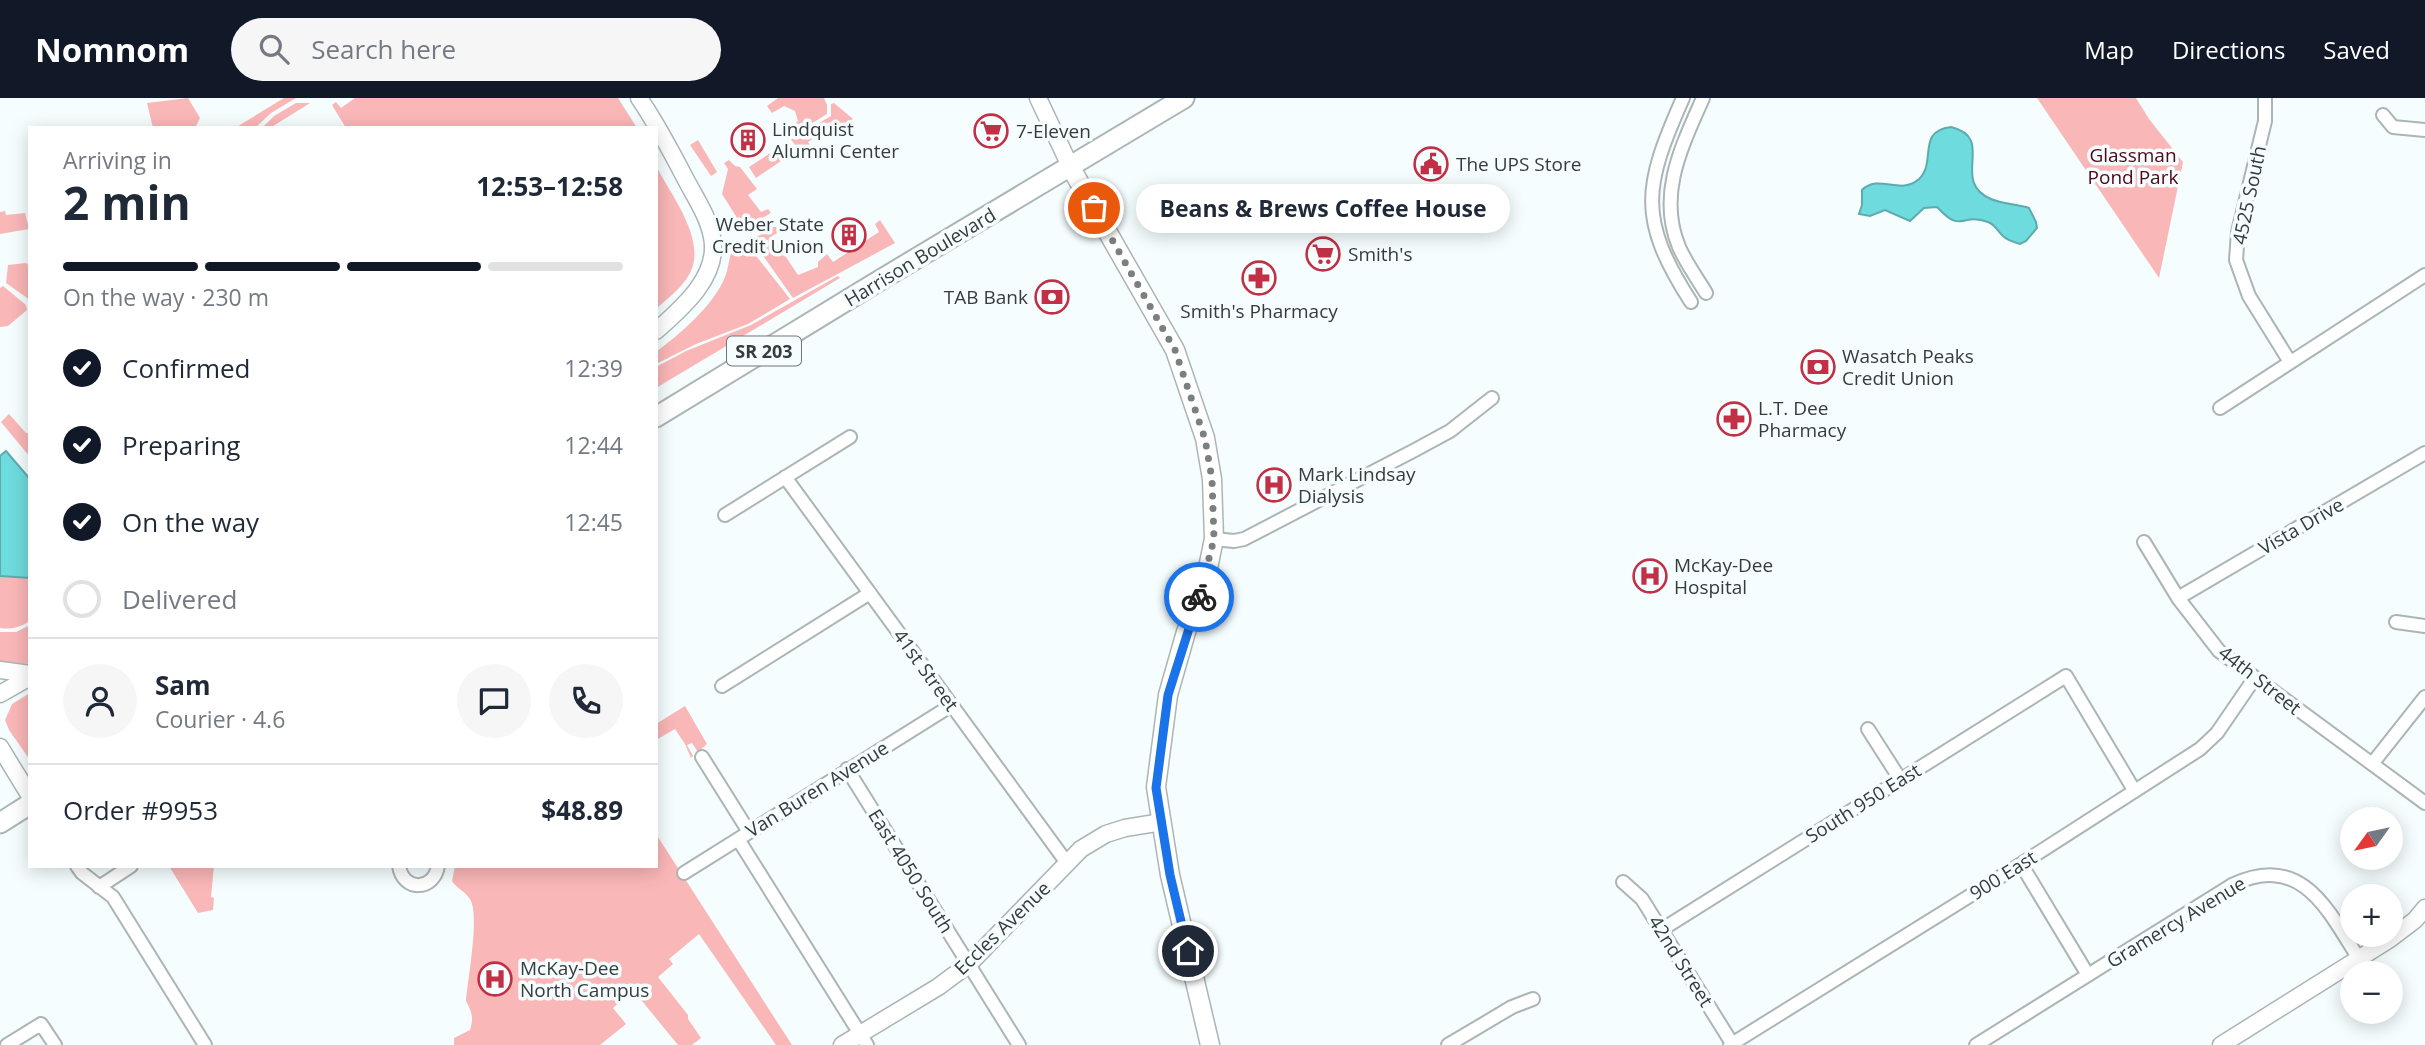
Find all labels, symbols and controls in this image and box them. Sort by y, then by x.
search box [231,18,721,81]
text: Nomnom [35,27,189,72]
icon: search [255,30,293,68]
text: Search here [311,31,456,67]
text: Map [2084,33,2134,66]
text: Directions [2172,33,2285,66]
text: Saved [2323,33,2390,66]
supermarket icon: 7-Eleven [972,112,1010,150]
place label: Lindquist Alumni Center [772,116,899,164]
place label: 7-Eleven [1016,118,1091,144]
building icon: Lindquist Alumni Center [729,121,767,159]
park label: Glassman Pond Park [2088,142,2178,190]
street label: 4525 South [2226,143,2272,247]
text: Arriving in [63,144,172,176]
public building icon: The UPS Store [1412,145,1450,183]
place label: The UPS Store [1456,151,1581,177]
text: 12:53–12:58 [476,168,623,204]
text: 2 min [63,171,191,233]
pin [1064,178,1124,238]
callout: Beans & Brews Coffee House [1136,184,1510,232]
icon: bag [1075,189,1113,227]
text: Beans & Brews Coffee House [1159,192,1487,224]
street label: Harrison Boulevard [839,202,1001,312]
place label: Weber State Credit Union [712,211,824,259]
building icon: Weber State Credit Union [830,216,868,254]
supermarket icon: Smith's [1304,235,1342,273]
place label: Smith's [1348,241,1412,267]
pharmacy icon: Smith's Pharmacy [1240,259,1278,297]
bank icon: TAB Bank [1033,278,1071,316]
text: On the way · 230 m [63,281,269,313]
place label: TAB Bank [944,284,1028,310]
place label: Smith's Pharmacy [1180,298,1338,324]
road number: SR 203 [727,337,801,366]
place label: Wasatch Peaks Credit Union [1842,343,1974,391]
bank icon: Wasatch Peaks Credit Union [1799,348,1837,386]
icon: check [63,349,101,387]
text: Confirmed [122,350,250,386]
text: 12:39 [564,352,623,384]
place label: L.T. Dee Pharmacy [1758,395,1847,443]
pharmacy icon: L.T. Dee Pharmacy [1715,400,1753,438]
icon: check [63,426,101,464]
text: Preparing [122,427,240,463]
text: 12:44 [564,429,623,461]
place label: Mark Lindsay Dialysis [1298,461,1416,509]
hospital icon: Mark Lindsay Dialysis [1255,466,1293,504]
street label: Vista Drive [2254,491,2348,561]
icon: check [63,503,101,541]
text: On the way [122,504,259,540]
text: 12:45 [564,506,623,538]
place label: McKay-Dee Hospital [1674,552,1773,600]
hospital icon: McKay-Dee Hospital [1631,557,1669,595]
courier [1164,562,1234,632]
icon: bike [1180,578,1218,616]
text: Delivered [122,581,237,617]
street label: 41st Street [887,624,965,716]
street label: 44th Street [2213,640,2307,721]
button: person [63,664,137,738]
button: chat [457,664,531,738]
button: phone [549,664,623,738]
text: Sam [155,667,211,703]
text: Courier · 4.6 [155,703,285,735]
street label: Van Buren Avenue [741,735,893,843]
street label: South 950 East [1800,757,1926,849]
text: Order #9953 [63,792,218,828]
text: $48.89 [541,792,623,828]
street label: East 4050 South [862,804,960,938]
north arrow [2340,807,2403,870]
map controls [2340,807,2403,1024]
street label: 900 East [1965,844,2042,906]
street label: Gramercy Avenue [2102,870,2250,974]
street label: Eccles Avenue [948,875,1056,981]
button: + [2340,884,2403,947]
street label: 42nd Street [1643,910,1719,1012]
pin [1158,921,1218,981]
icon: home [1169,932,1207,970]
place label: McKay-Dee North Campus [520,955,649,1003]
hospital icon: McKay-Dee North Campus [476,960,514,998]
button: − [2340,961,2403,1024]

